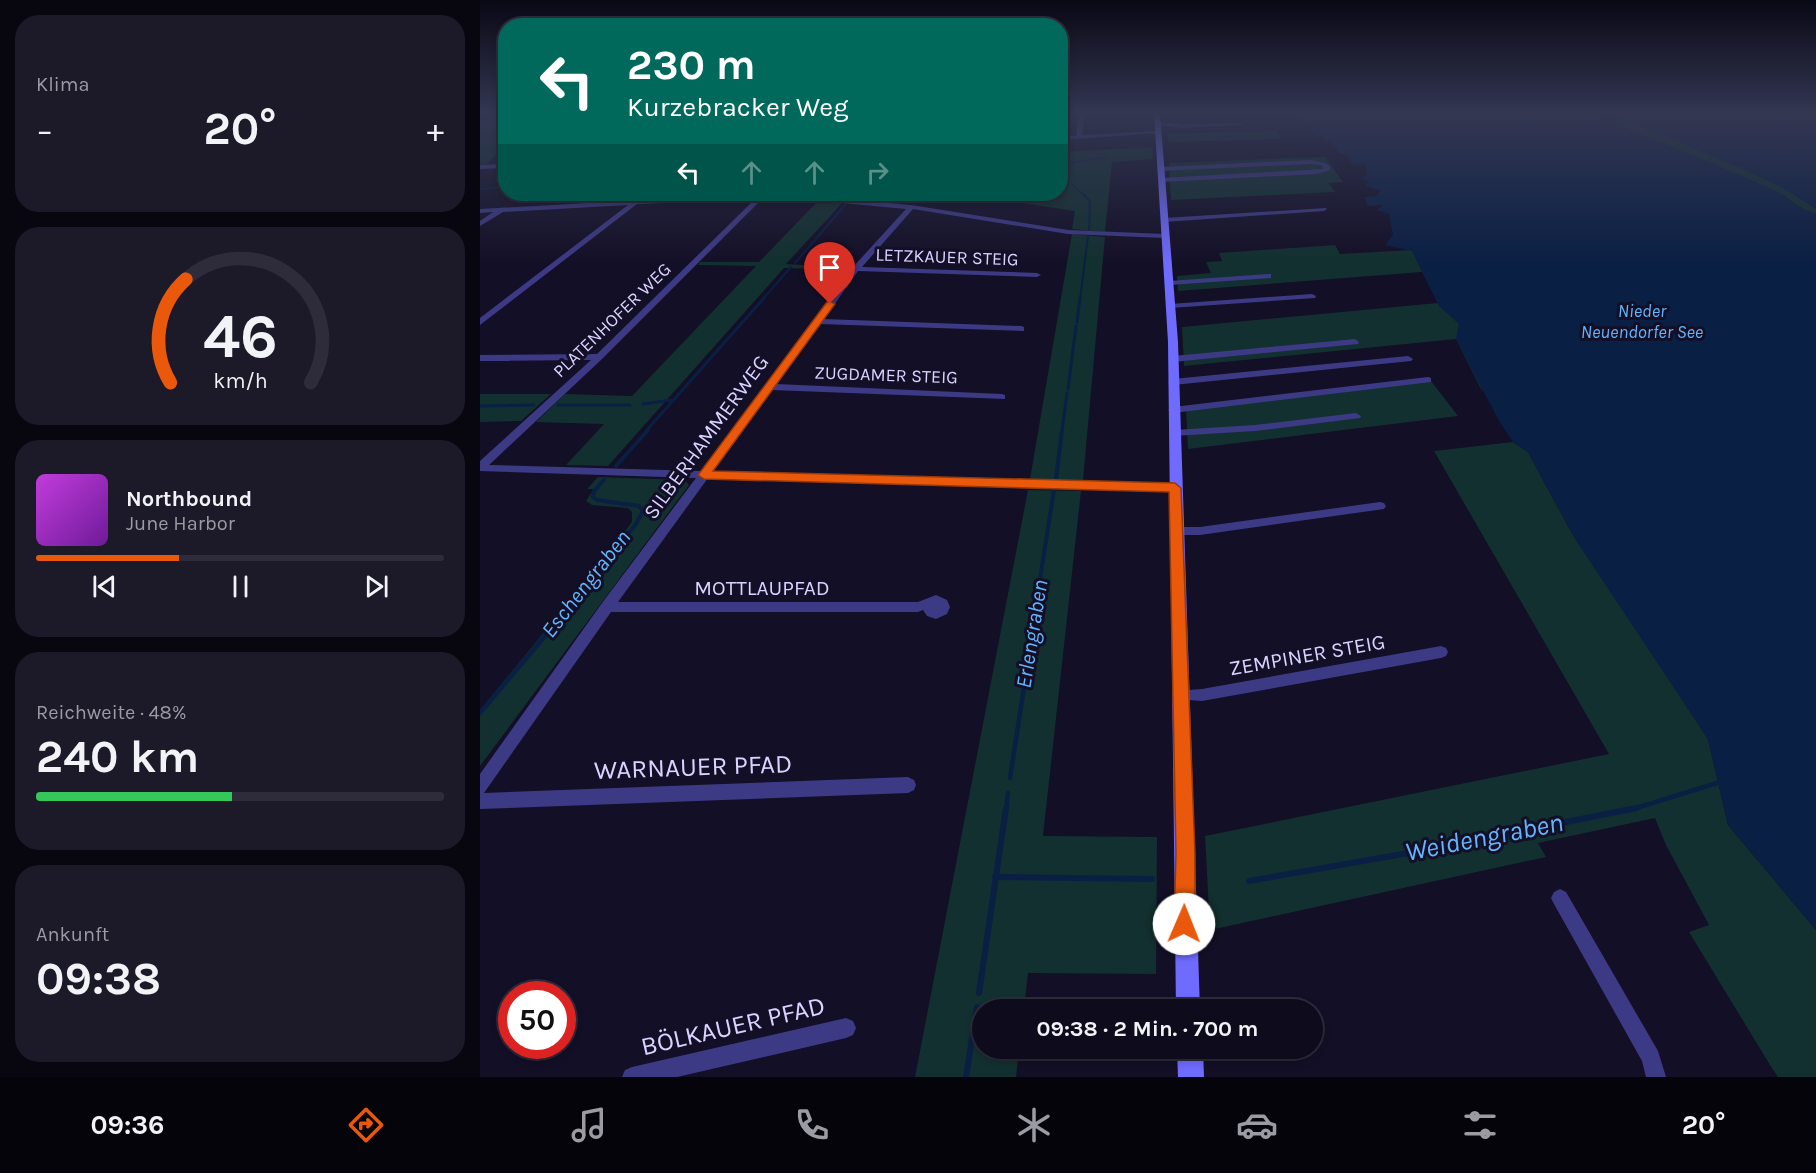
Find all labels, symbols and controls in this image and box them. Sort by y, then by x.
text: 230 m [627,40,756,90]
icon: left [528,42,606,120]
text: Klima [36,73,89,96]
text: Kurzebracker Weg [627,91,848,123]
text: 20° [203,103,277,155]
text: − [36,111,53,149]
text: + [427,111,444,149]
icon: left [672,156,705,189]
icon: ahead [735,156,768,189]
icon: ahead [798,156,831,189]
icon: right [861,156,894,189]
pin [804,242,855,304]
street label: LETZKAUER STEIG [875,244,1019,270]
icon: arrive [813,251,846,284]
street label: PLATENHOFER WEG [548,258,676,382]
text: 46 [202,300,277,373]
water label: Nieder Neuendorfer See [1581,300,1703,343]
street label: SILBERHAMMERWEG [639,350,773,524]
street label: ZUGDAMER STEIG [814,362,958,388]
text: km/h [213,369,267,394]
text: Northbound [126,486,252,512]
text: June Harbor [126,512,235,535]
water label: Eschengraben [536,525,636,643]
icon: previous [88,570,121,603]
icon: pause [224,570,257,603]
icon: next [360,570,393,603]
street label: MOTTLAUPFAD [694,576,830,600]
water label: Erlengraben [1011,578,1053,690]
street label: ZEMPINER STEIG [1227,629,1387,681]
text: Reichweite · 48% [36,701,186,724]
text: 240 km [36,731,199,783]
street label: WARNAUER PFAD [593,748,793,786]
water label: Weidengraben [1402,806,1566,868]
position arrow [1152,892,1216,956]
text: Ankunft [36,923,109,946]
text: 09:38 [36,953,161,1005]
speed limit sign: 50 [498,981,576,1059]
street label: BÖLKAUER PFAD [638,990,828,1062]
text: 09:38 · 2 Min. · 700 m [1037,1016,1258,1042]
icon: directions [345,1104,387,1146]
icon: music [568,1104,610,1146]
icon: phone [791,1104,833,1146]
icon: climate [1013,1104,1055,1146]
icon: car [1236,1104,1278,1146]
icon: filters [1459,1104,1501,1146]
text: 09:36 [90,1109,164,1141]
text: 20° [1682,1109,1726,1141]

